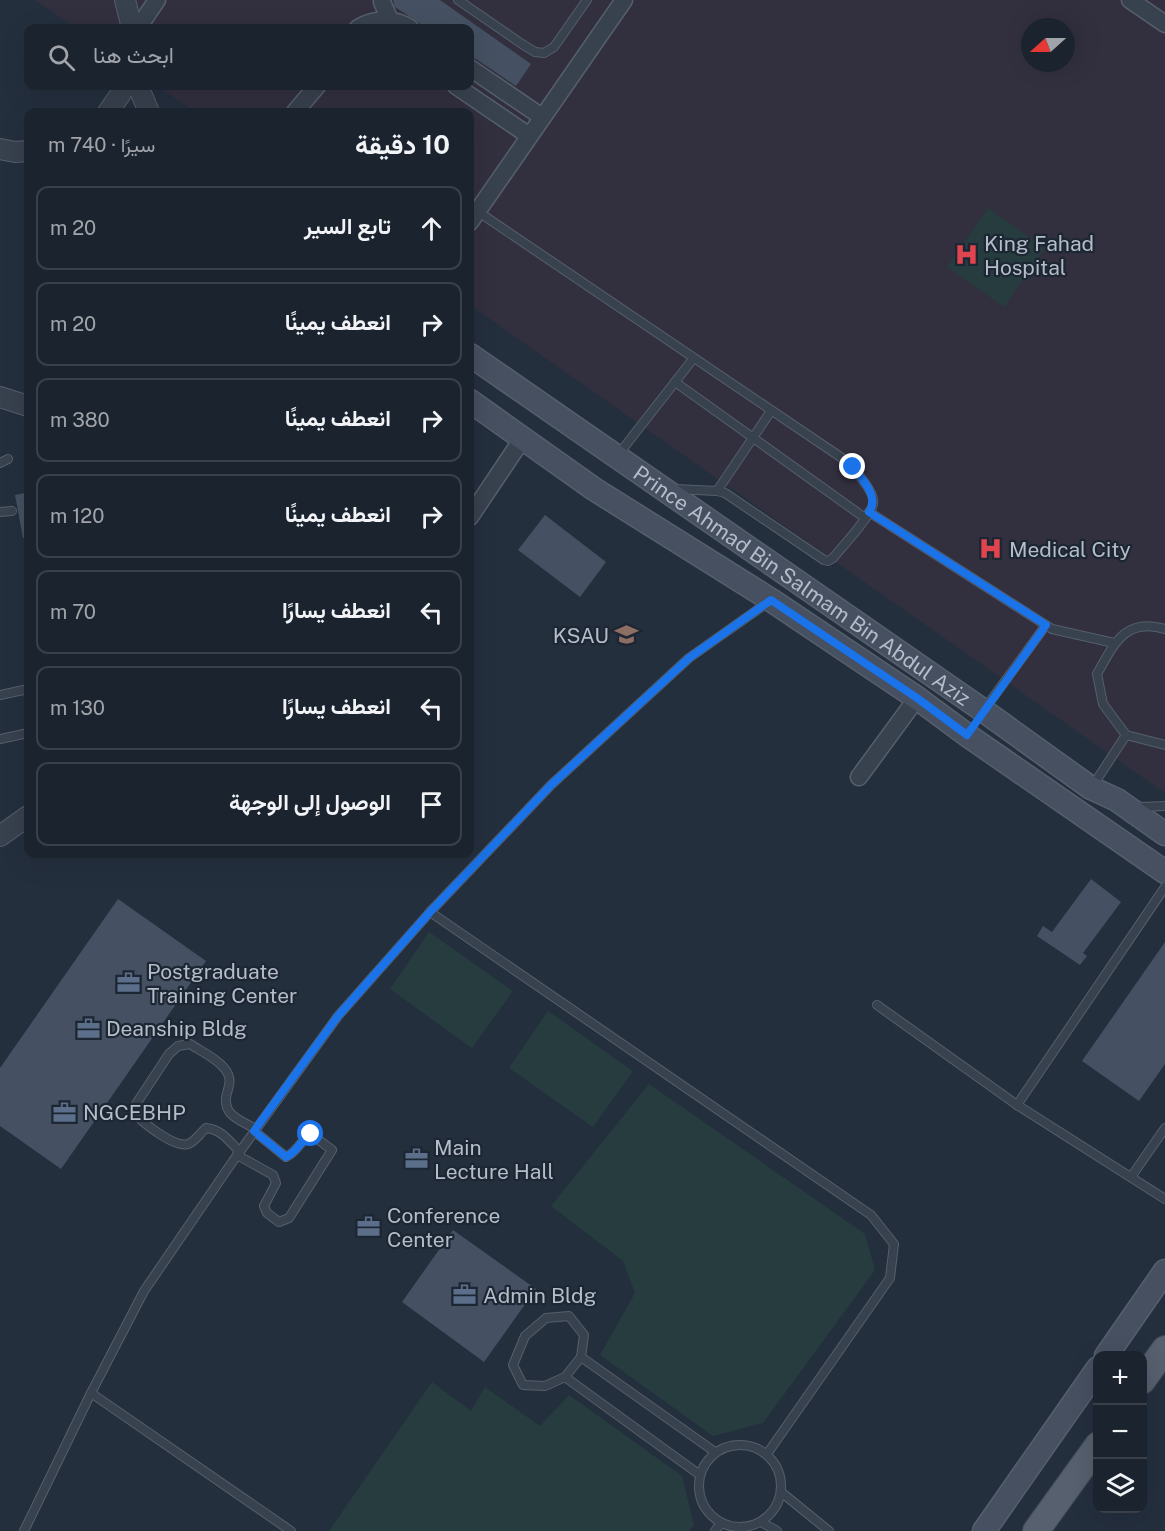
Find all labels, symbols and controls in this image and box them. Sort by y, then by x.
north arrow [1021,18,1075,72]
search box [24,24,474,90]
icon: search [45,41,78,74]
text: ابحث هنا [93,42,174,68]
text: 10 دقيقة [355,129,450,160]
text: سيرًا · 740 m [48,133,155,157]
icon: ahead [415,212,448,245]
text: تابع السير [304,213,391,239]
text: 20 m [50,216,96,240]
place label: King Fahad Hospital [984,231,1094,280]
hospital icon: King Fahad Hospital [953,242,979,268]
icon: right [415,308,448,341]
text: انعطف يمينًا [285,309,391,335]
text: 20 m [50,312,96,336]
icon: right [415,404,448,437]
text: انعطف يمينًا [285,405,391,431]
text: 380 m [50,408,110,432]
route end [839,453,865,479]
street label: Prince Ahmad Bin Salmam Bin Abdul Aziz [629,460,975,710]
icon: right [415,500,448,533]
text: انعطف يمينًا [285,501,391,527]
text: 120 m [50,504,105,528]
hospital icon: Medical City [978,536,1004,562]
place label: Medical City [1009,537,1131,562]
icon: left [415,596,448,629]
text: انعطف يسارًا [282,597,391,623]
text: 70 m [50,600,96,624]
school or university icon: KSAU [614,622,640,648]
place label: KSAU [553,623,609,648]
icon: left [415,692,448,725]
text: انعطف يسارًا [282,693,391,719]
text: 130 m [50,696,105,720]
icon: arrive [415,788,448,821]
text: الوصول إلى الوجهة [229,789,391,815]
place label: Postgraduate Training Center [147,959,297,1008]
office icon: Postgraduate Training Center [116,970,142,996]
office icon: Deanship Bldg [75,1015,101,1041]
place label: Deanship Bldg [106,1016,247,1041]
office icon: NGCEBHP [52,1099,78,1125]
place label: NGCEBHP [83,1100,186,1125]
route start [297,1120,323,1146]
place label: Main Lecture Hall [434,1135,554,1184]
office icon: Main Lecture Hall [403,1146,429,1172]
place label: Conference Center [387,1203,500,1252]
office icon: Conference Center [356,1214,382,1240]
office icon: Admin Bldg [452,1282,478,1308]
place label: Admin Bldg [483,1283,597,1308]
map controls [1093,1351,1147,1513]
button: + [1093,1351,1147,1405]
button: − [1093,1405,1147,1459]
button: layers [1093,1459,1147,1513]

